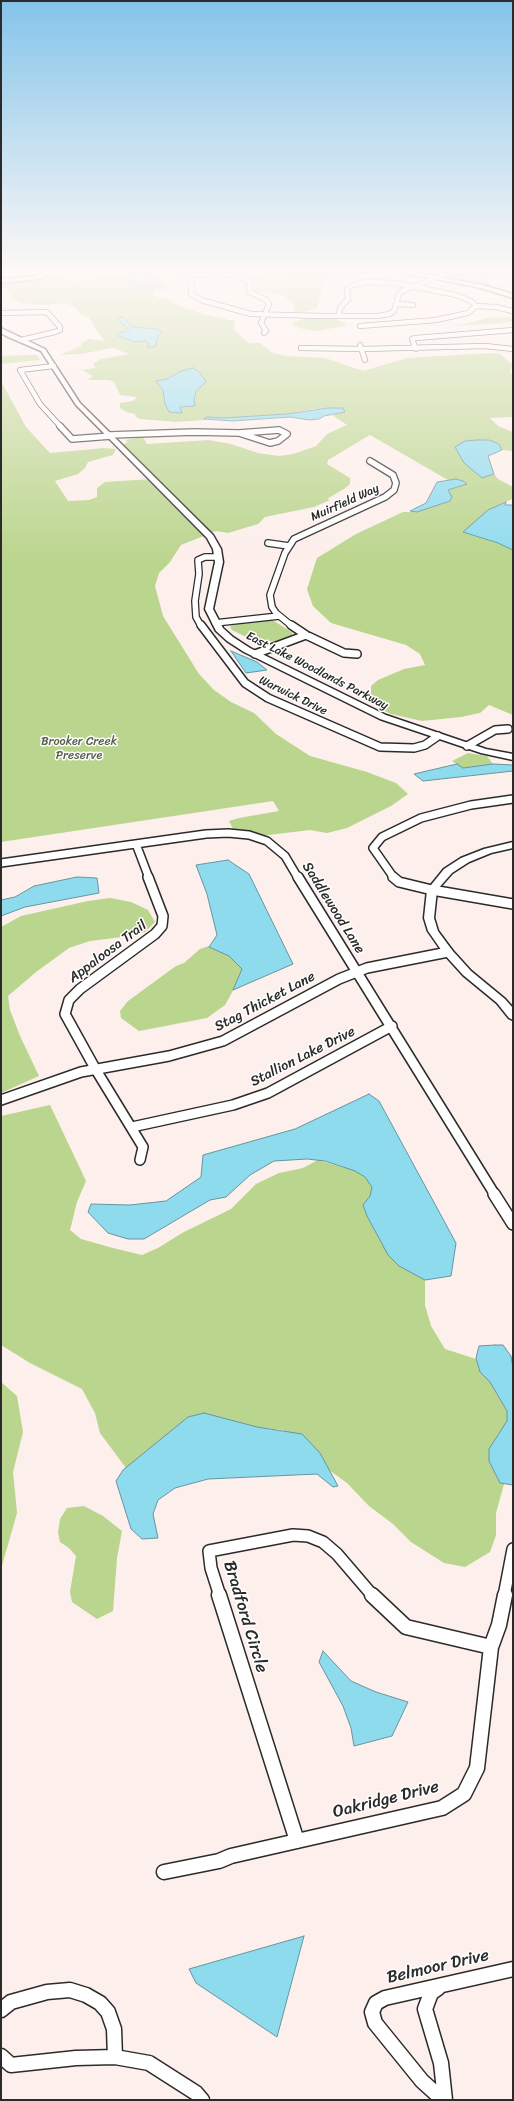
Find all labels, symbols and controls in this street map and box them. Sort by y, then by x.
street label: Muirfield Way [309,481,381,525]
street label: East Lake Woodlands Parkway [244,629,390,713]
street label: Warwick Drive [256,673,330,719]
park label: Brooker Creek Preserve [41,735,117,763]
street label: Saddlewood Lane [298,859,368,957]
street label: Appaloosa Trail [66,917,150,987]
street label: Stag Thicket Lane [212,968,318,1036]
street label: Stallion Lake Drive [248,1023,358,1091]
street label: Bradford Circle [218,1559,272,1675]
street label: Oakridge Drive [331,1777,441,1823]
street label: Belmoor Drive [385,1945,491,1989]

